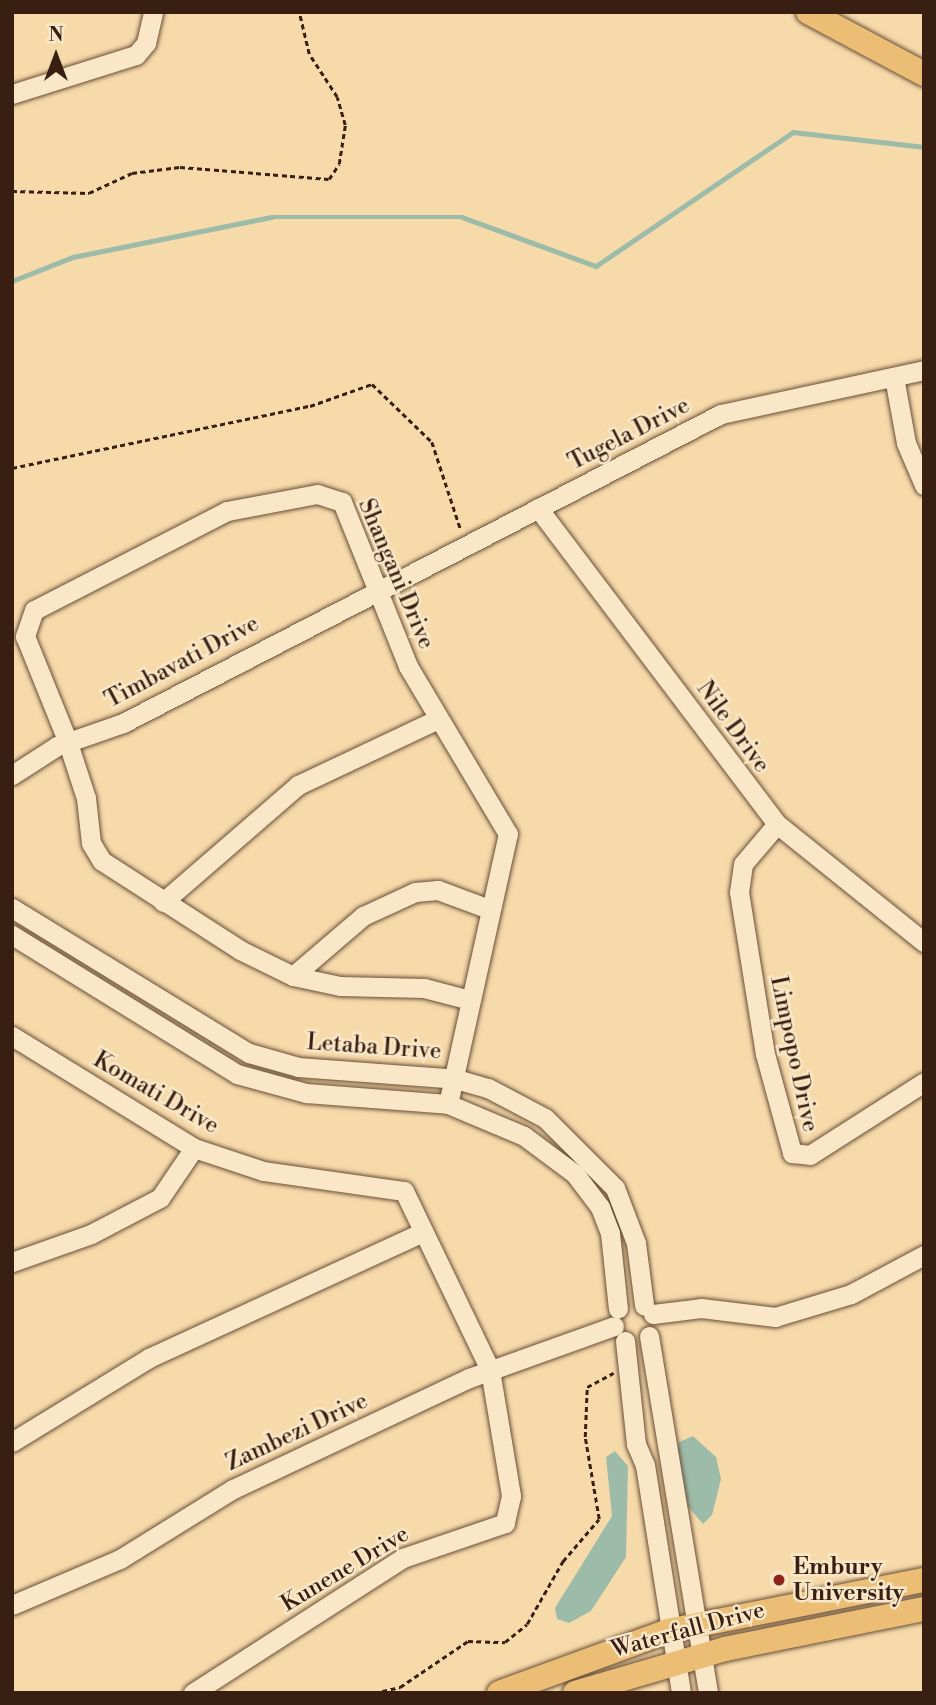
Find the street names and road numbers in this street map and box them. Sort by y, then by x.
street label: Tugela Drive [564,392,694,476]
street label: Shangani Drive [352,495,440,653]
street label: Timbavati Drive [100,610,264,714]
street label: Nile Drive [691,676,775,778]
street label: Limpopo Drive [764,974,824,1134]
street label: Letaba Drive [306,1029,442,1065]
street label: Komati Drive [88,1046,224,1140]
street label: Zambezi Drive [222,1387,372,1477]
street label: Kunene Drive [276,1520,414,1618]
street label: Waterfall Drive [608,1596,768,1664]

